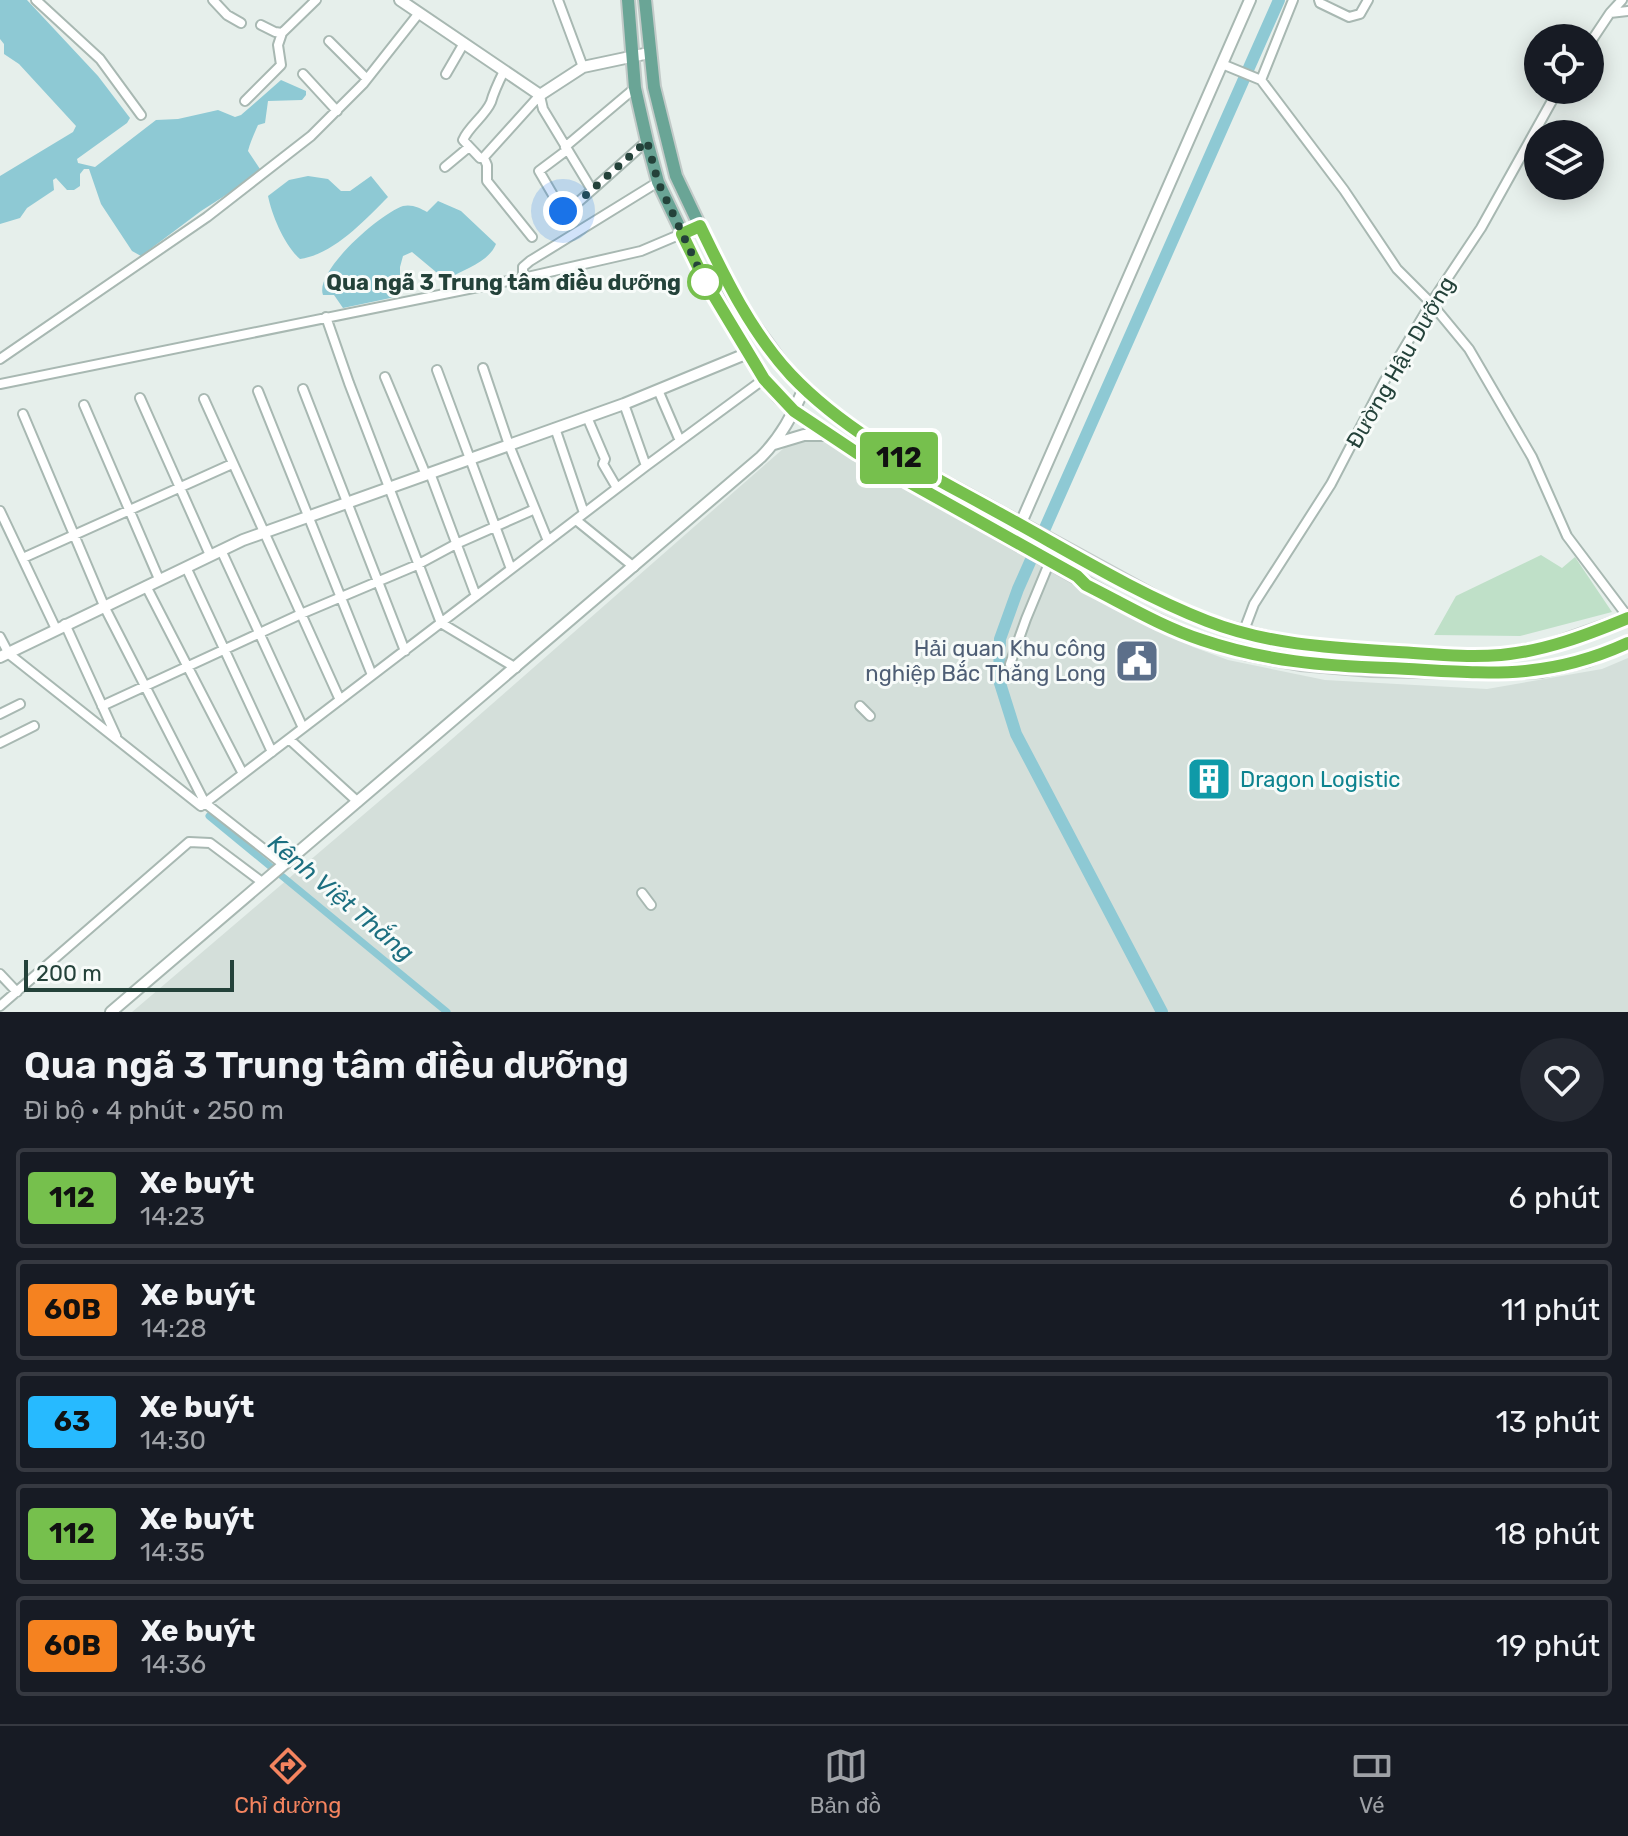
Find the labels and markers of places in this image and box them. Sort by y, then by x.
marker: Qua ngã 3 Trung tâm điều dưỡng [688,265,722,299]
place label: Qua ngã 3 Trung tâm điều dưỡng [326,268,681,296]
place label: Hải quan Khu công nghiệp Bắc Thăng Long [865,635,1106,687]
public building icon: Hải quan Khu công nghiệp Bắc Thăng Long [1113,637,1161,685]
building icon: Dragon Logistic [1185,755,1233,803]
place label: Dragon Logistic [1240,766,1400,793]

